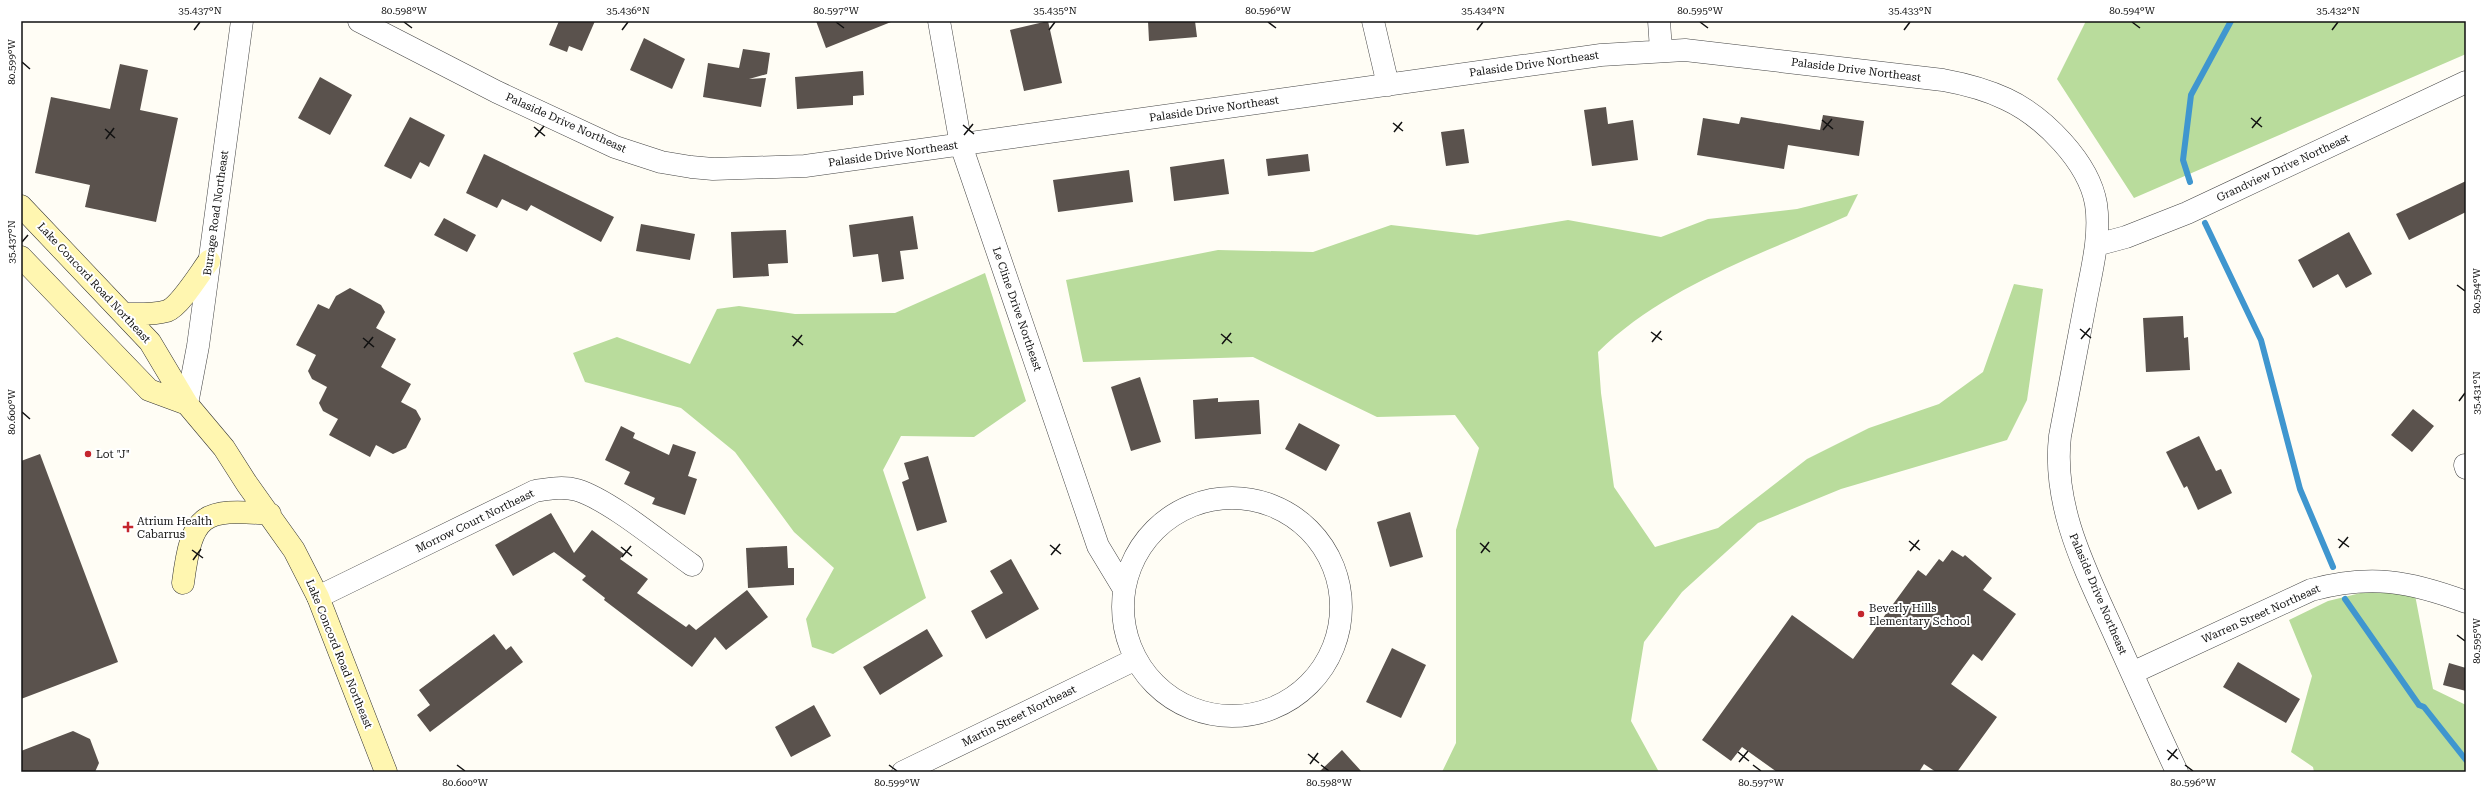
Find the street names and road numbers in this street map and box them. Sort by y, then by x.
street label: Palaside Drive Northeast [1468,48,1600,80]
street label: Palaside Drive Northeast [1790,56,1922,84]
street label: Palaside Drive Northeast [504,90,628,156]
street label: Palaside Drive Northeast [1148,93,1280,125]
street label: Grandview Drive Northeast [2215,131,2351,205]
street label: Palaside Drive Northeast [827,138,959,170]
street label: Burrage Road Northeast [201,150,231,276]
street label: Lake Concord Road Northeast [35,220,153,346]
street label: Le Cline Drive Northeast [990,245,1044,373]
street label: Morrow Court Northeast [414,487,536,555]
street label: Palaside Drive Northeast [2066,531,2130,657]
street label: Lake Concord Road Northeast [303,578,375,730]
street label: Warren Street Northeast [2200,582,2322,646]
street label: Martin Street Northeast [960,683,1078,749]

